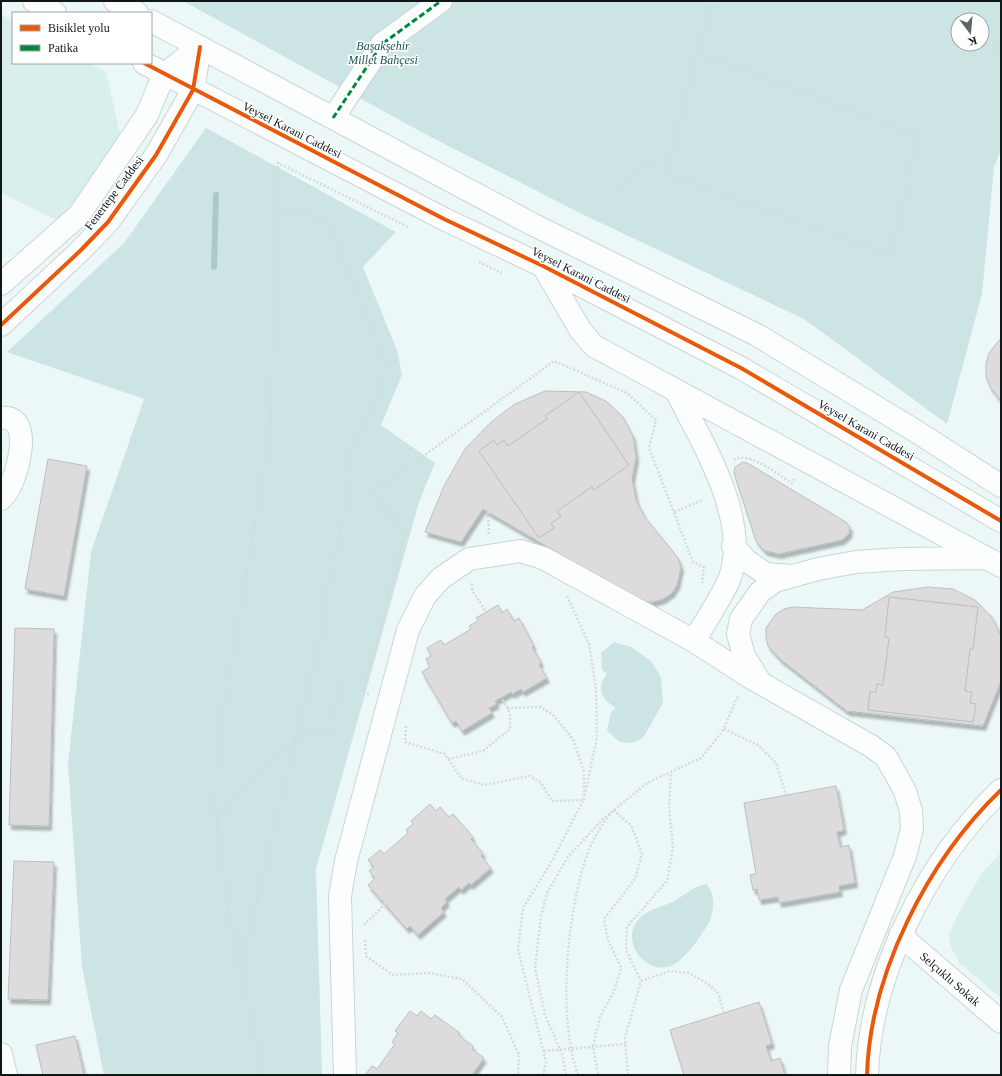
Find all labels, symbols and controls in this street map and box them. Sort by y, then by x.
legend [12,12,152,64]
north arrow [950,12,990,52]
text: Bisiklet yolu [48,21,110,35]
text: K [967,35,979,49]
park label: Başakşehir Millet Bahçesi [347,39,418,67]
text: Patika [48,41,79,55]
street label: Veysel Karani Caddesi [240,99,344,161]
street label: Fenertepe Caddesi [82,153,147,233]
street label: Veysel Karani Caddesi [529,244,633,306]
street label: Veysel Karani Caddesi [815,397,917,464]
street label: Selçuklu Sokak [917,949,983,1009]

